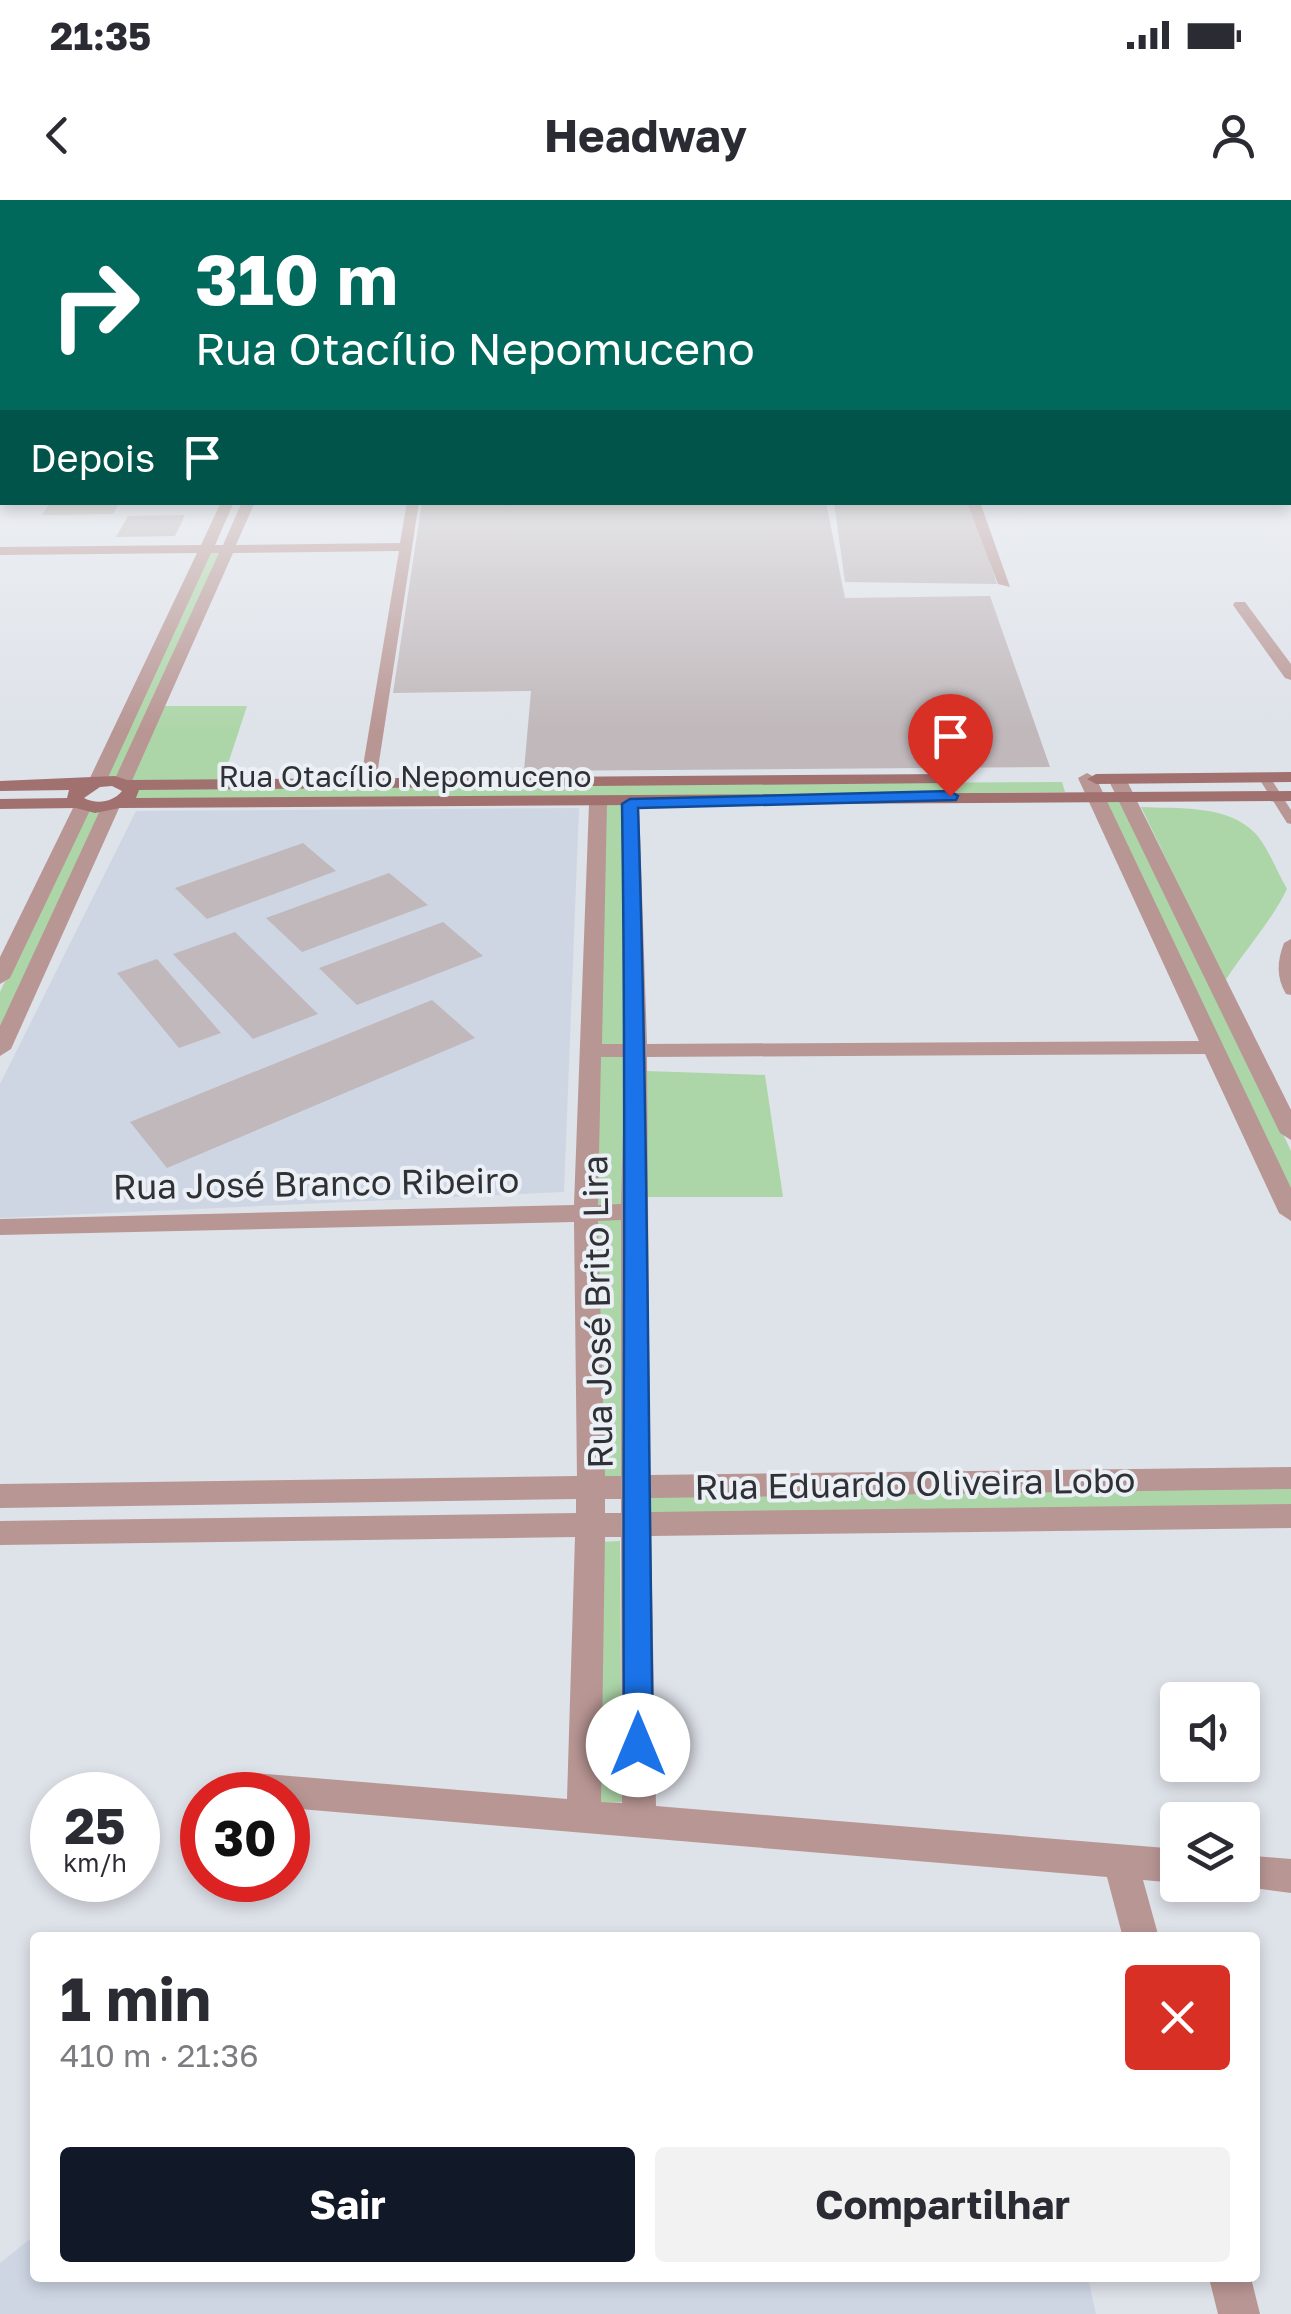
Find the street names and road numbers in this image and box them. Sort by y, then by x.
street label: Rua Otacílio Nepomuceno [218,758,592,794]
street label: Rua José Brito Lira [573,1155,621,1469]
street label: Rua José Branco Ribeiro [112,1158,520,1208]
street label: Rua Eduardo Oliveira Lobo [694,1458,1136,1508]

